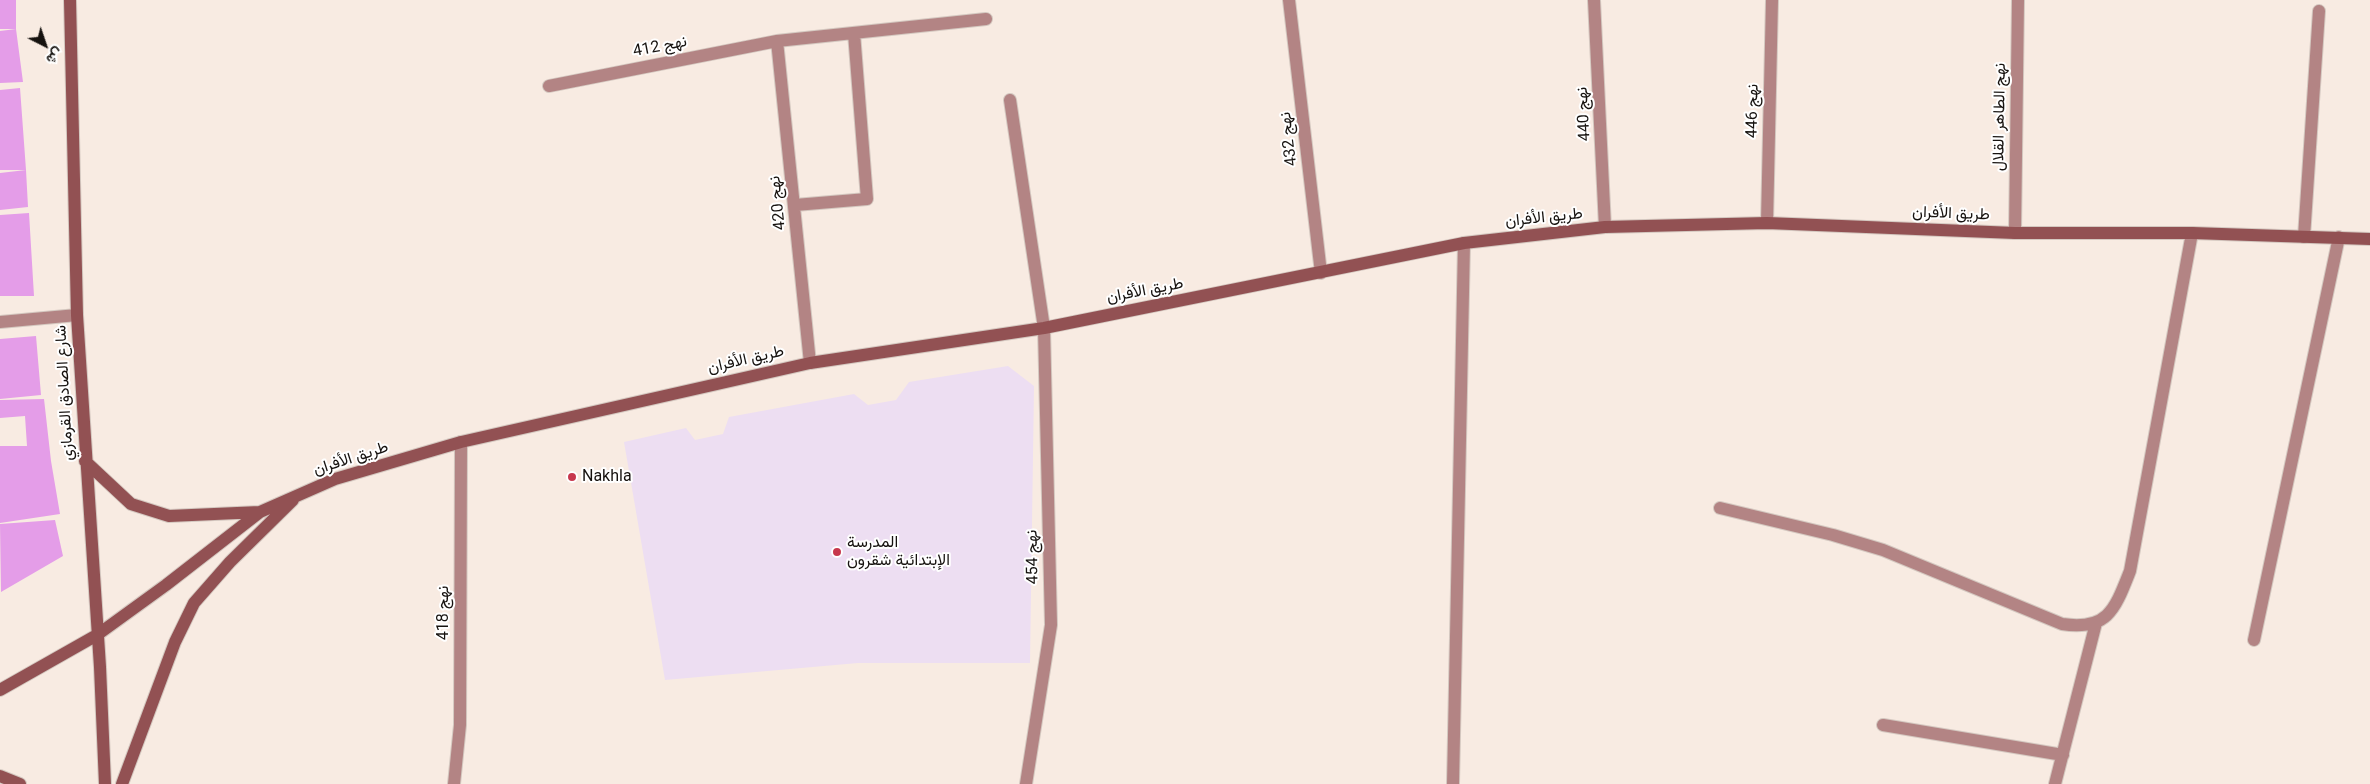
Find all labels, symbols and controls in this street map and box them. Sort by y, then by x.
north arrow [20,20,70,70]
street label: نهج 412 [631,32,689,62]
text: ش [43,45,66,68]
street label: نهج الطاهر القلال [1989,63,2011,171]
street label: نهج 446 [1743,84,1763,138]
street label: نهج 440 [1573,86,1595,142]
street label: نهج 432 [1276,111,1302,167]
street label: نهج 420 [766,175,790,231]
street label: طريق الأفران [1912,203,1990,225]
street label: طريق الأفران [1504,204,1584,232]
street label: طريق الأفران [1105,274,1185,308]
street label: شارع الصادق القرمازي [52,325,78,461]
street label: طريق الأفران [706,342,786,378]
street label: طريق الأفران [311,438,391,480]
place label: Nakhla [582,467,632,487]
marker: Nakhla [566,471,578,483]
street label: نهج 454 [1023,530,1043,584]
place label: المدرسة الإبتدائية شقرون [847,533,950,571]
marker: المدرسة الإبتدائية شقرون [831,546,843,558]
street label: نهج 418 [434,586,454,640]

